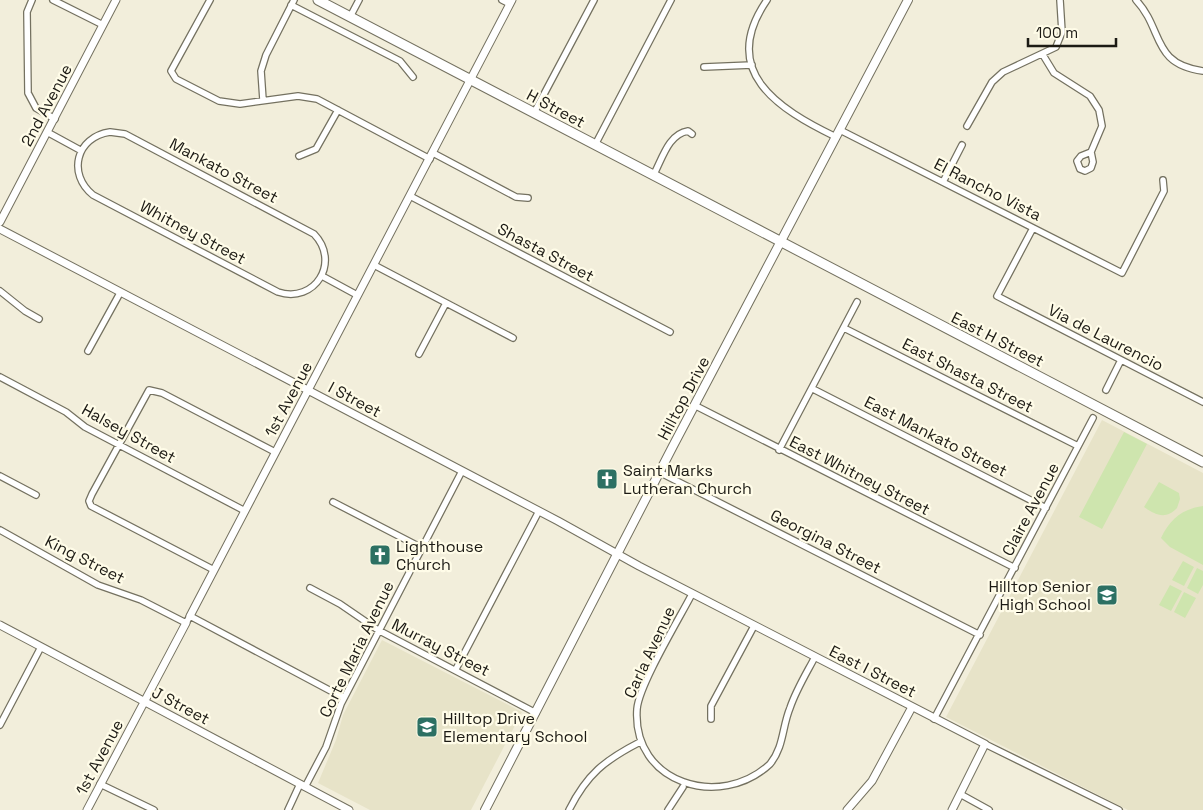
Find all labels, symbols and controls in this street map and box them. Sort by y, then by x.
scale bar [1028,15,1116,47]
text: 100 m [1036,23,1078,42]
street label: 2nd Avenue [16,60,77,150]
street label: H Street [523,84,589,133]
street label: Mankato Street [166,133,282,208]
street label: El Rancho Vista [930,153,1045,226]
street label: Whitney Street [136,196,249,269]
street label: Shasta Street [494,218,598,287]
street label: Via de Laurencio [1044,299,1167,376]
street label: East H Street [948,307,1048,372]
street label: East Shasta Street [899,333,1037,418]
street label: Hilltop Drive [653,353,714,444]
street label: 1st Avenue [260,358,317,441]
street label: I Street [325,377,385,422]
street label: East Mankato Street [861,391,1011,482]
street label: Halsey Street [78,399,179,468]
street label: East Whitney Street [786,431,934,520]
street label: Claire Avenue [997,459,1064,560]
place label: Saint Marks Lutheran Church [623,460,752,499]
church icon: Saint Marks Lutheran Church [595,467,619,491]
street label: Georgina Street [767,504,885,578]
street label: King Street [41,530,128,588]
place label: Lighthouse Church [396,536,483,575]
church icon: Lighthouse Church [368,543,392,567]
place label: Hilltop Senior High School [988,576,1091,615]
street label: Corte Maria Avenue [314,577,399,721]
school or university icon: Hilltop Senior High School [1095,583,1119,607]
street label: Carla Avenue [619,603,680,702]
street label: Murray Street [388,614,493,681]
street label: East I Street [826,641,920,702]
street label: J Street [148,681,213,729]
place label: Hilltop Drive Elementary School [443,708,588,747]
school or university icon: Hilltop Drive Elementary School [415,715,439,739]
street label: 1st Avenue [71,716,128,799]

